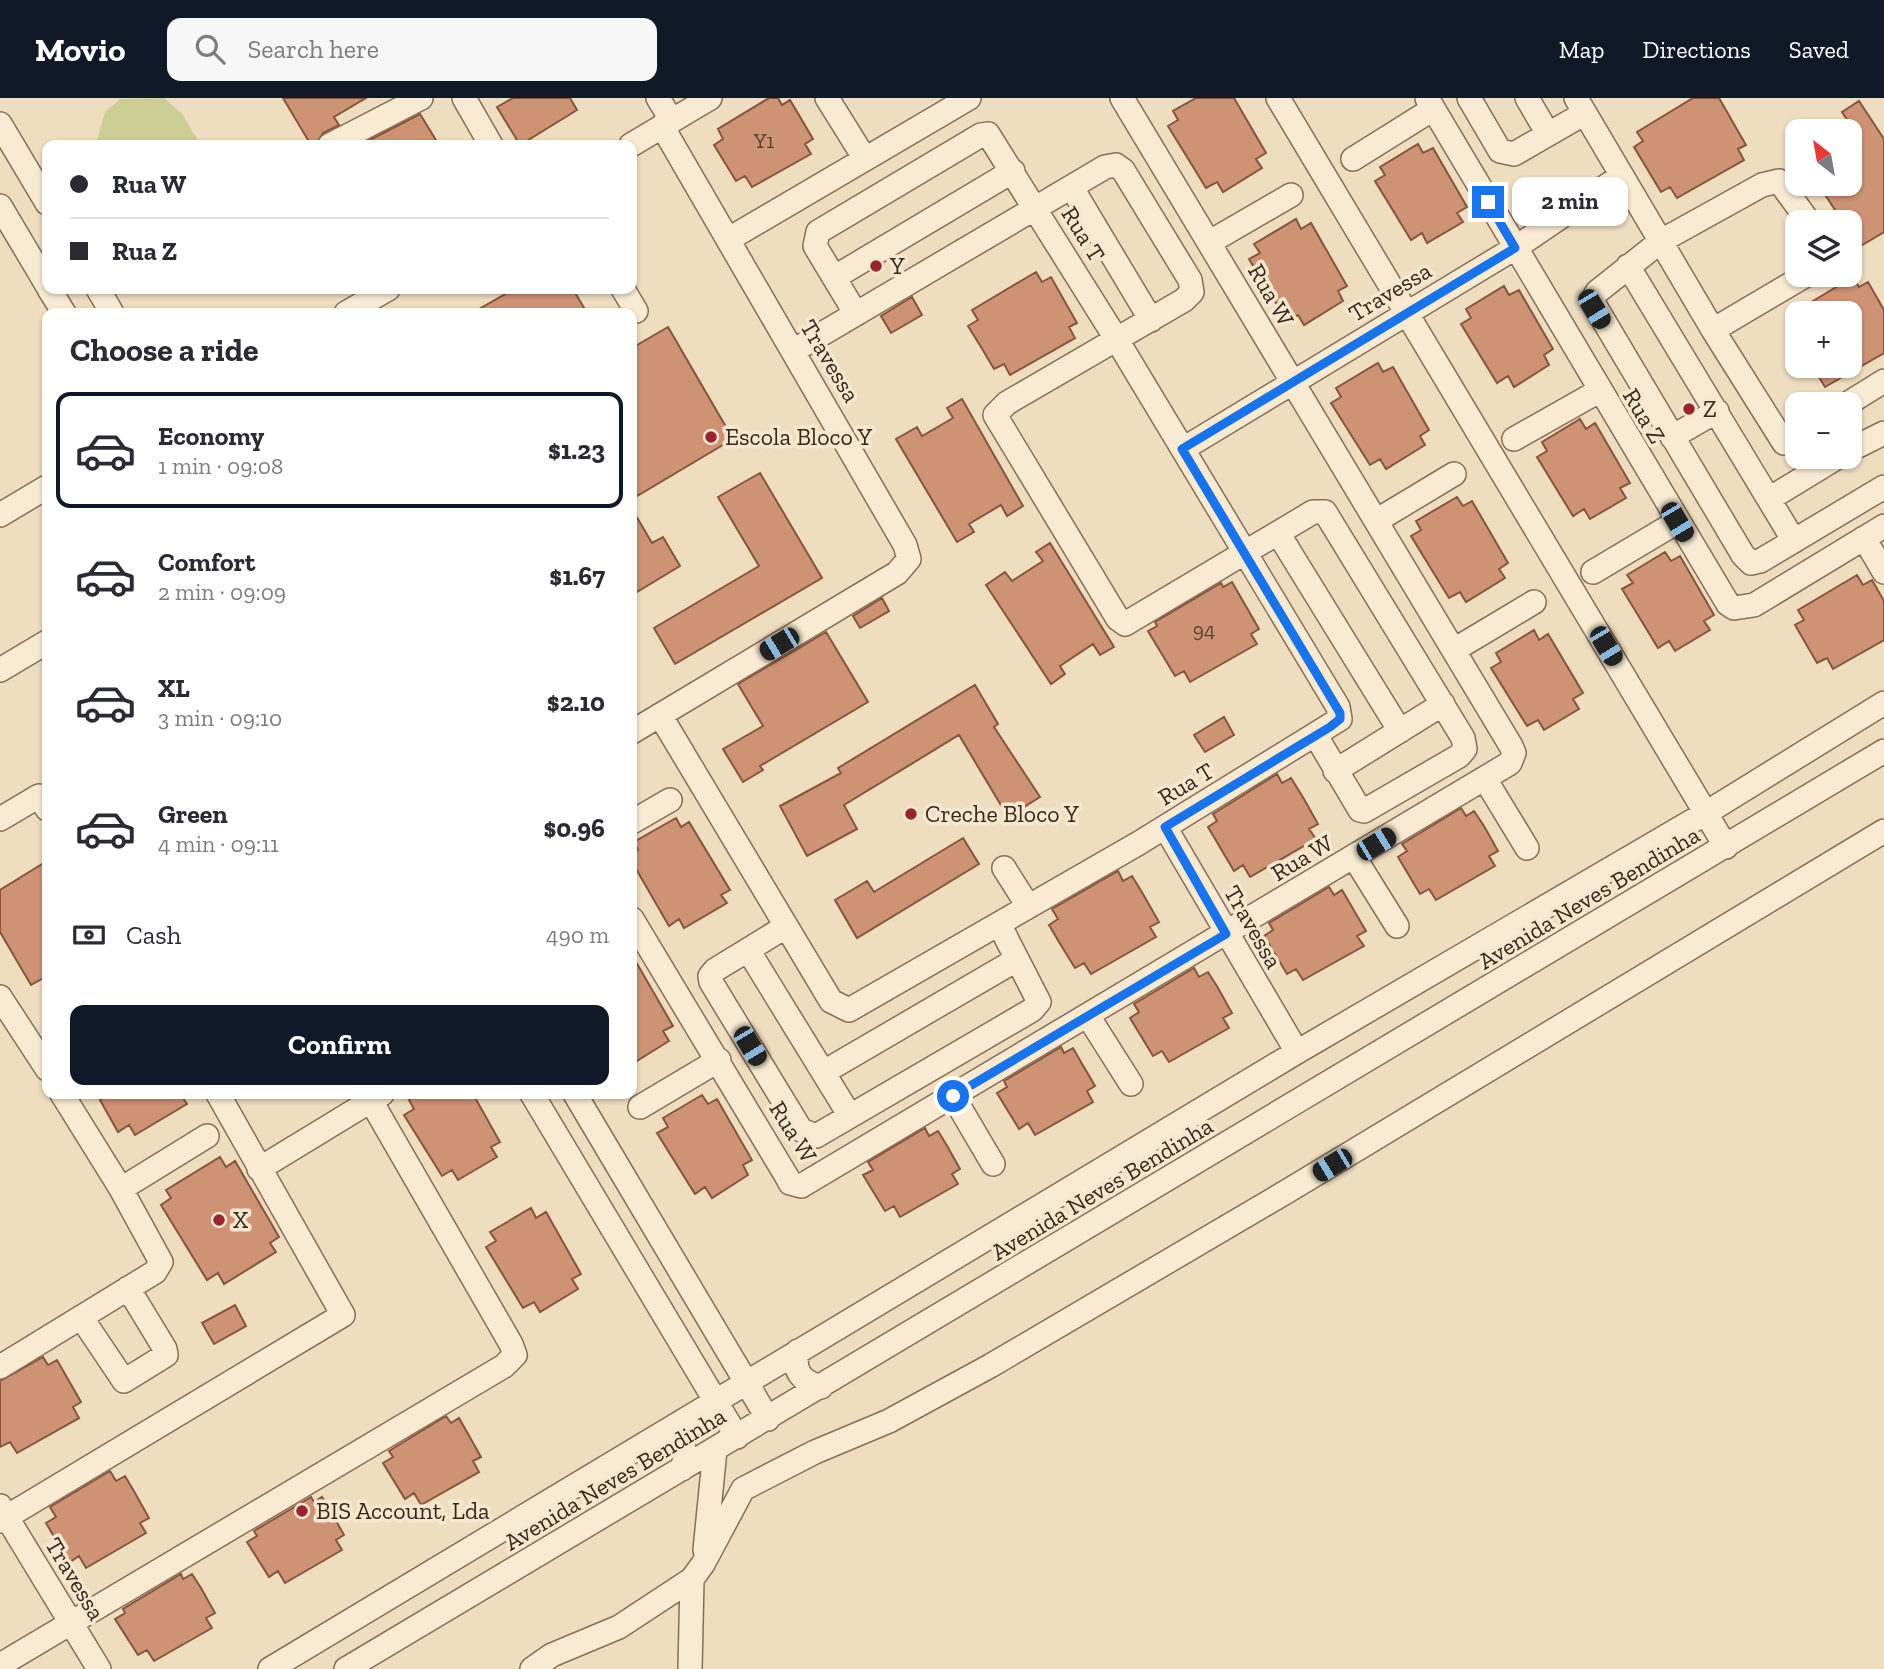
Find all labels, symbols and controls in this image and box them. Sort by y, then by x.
search box [167,18,657,81]
text: Movio [35,30,125,69]
icon: search [191,30,229,68]
text: Search here [247,33,379,65]
text: Map [1559,35,1605,64]
text: Directions [1643,35,1751,64]
text: Saved [1789,35,1849,64]
north arrow [1785,119,1862,196]
map controls [1785,119,1862,469]
house number: Y1 [753,128,774,153]
text: Rua W [112,168,187,200]
callout: 2 min [1512,178,1628,226]
route end [1472,186,1504,218]
text: 2 min [1541,187,1599,215]
street label: Rua T [1055,201,1112,267]
button: layers [1785,210,1862,287]
text: Rua Z [112,235,177,267]
place label: Y [889,251,905,280]
street label: Travessa [1343,255,1437,328]
marker: Y [868,258,884,274]
street label: Rua W [1242,259,1301,331]
car [1575,286,1614,332]
button: + [1785,301,1862,378]
street label: Travessa [794,314,867,408]
text: Choose a ride [70,331,258,369]
street label: Rua Z [1617,383,1672,449]
button: − [1785,392,1862,469]
place label: Z [1703,394,1717,423]
marker: Z [1681,401,1697,417]
icon: car [74,419,137,482]
text: Economy [158,420,264,452]
place label: Escola Bloco Y [725,422,873,451]
marker: Escola Bloco Y [703,429,719,445]
text: $1.23 [548,434,605,466]
text: 1 min · 09:08 [158,452,283,480]
car [1658,499,1697,545]
icon: car [74,545,137,608]
text: Comfort [158,546,255,578]
text: $1.67 [549,560,605,592]
text: 2 min · 09:09 [158,578,286,606]
house number: 94 [1193,617,1215,642]
car [1587,623,1626,669]
car [756,624,803,664]
icon: car [74,671,137,734]
text: XL [158,672,190,704]
text: $2.10 [547,686,605,718]
text: 3 min · 09:10 [158,704,282,732]
street label: Rua T [1153,756,1219,811]
icon: car [74,797,137,860]
text: Green [158,798,228,830]
place label: Creche Bloco Y [925,799,1079,828]
marker: Creche Bloco Y [903,806,919,822]
text: $0.96 [543,812,605,844]
street label: Avenida Neves Bendinha [1473,820,1705,975]
car [1353,824,1400,864]
street label: Rua W [1266,828,1338,887]
text: 4 min · 09:11 [158,830,279,858]
street label: Travessa [1218,880,1289,974]
icon: cash [70,916,108,954]
text: Cash [126,919,181,951]
text: 490 m [546,921,609,949]
button: Confirm [70,1005,609,1085]
car [731,1023,770,1069]
route start [937,1080,969,1112]
street label: Rua W [763,1096,824,1168]
street label: Avenida Neves Bendinha [986,1111,1218,1266]
car [1309,1145,1356,1185]
place label: X [233,1205,248,1234]
marker: X [211,1212,227,1228]
street label: Avenida Neves Bendinha [499,1401,731,1556]
place label: BIS Account, Lda [316,1496,490,1525]
marker: BIS Account, Lda [294,1503,310,1519]
street label: Travessa [39,1532,112,1626]

